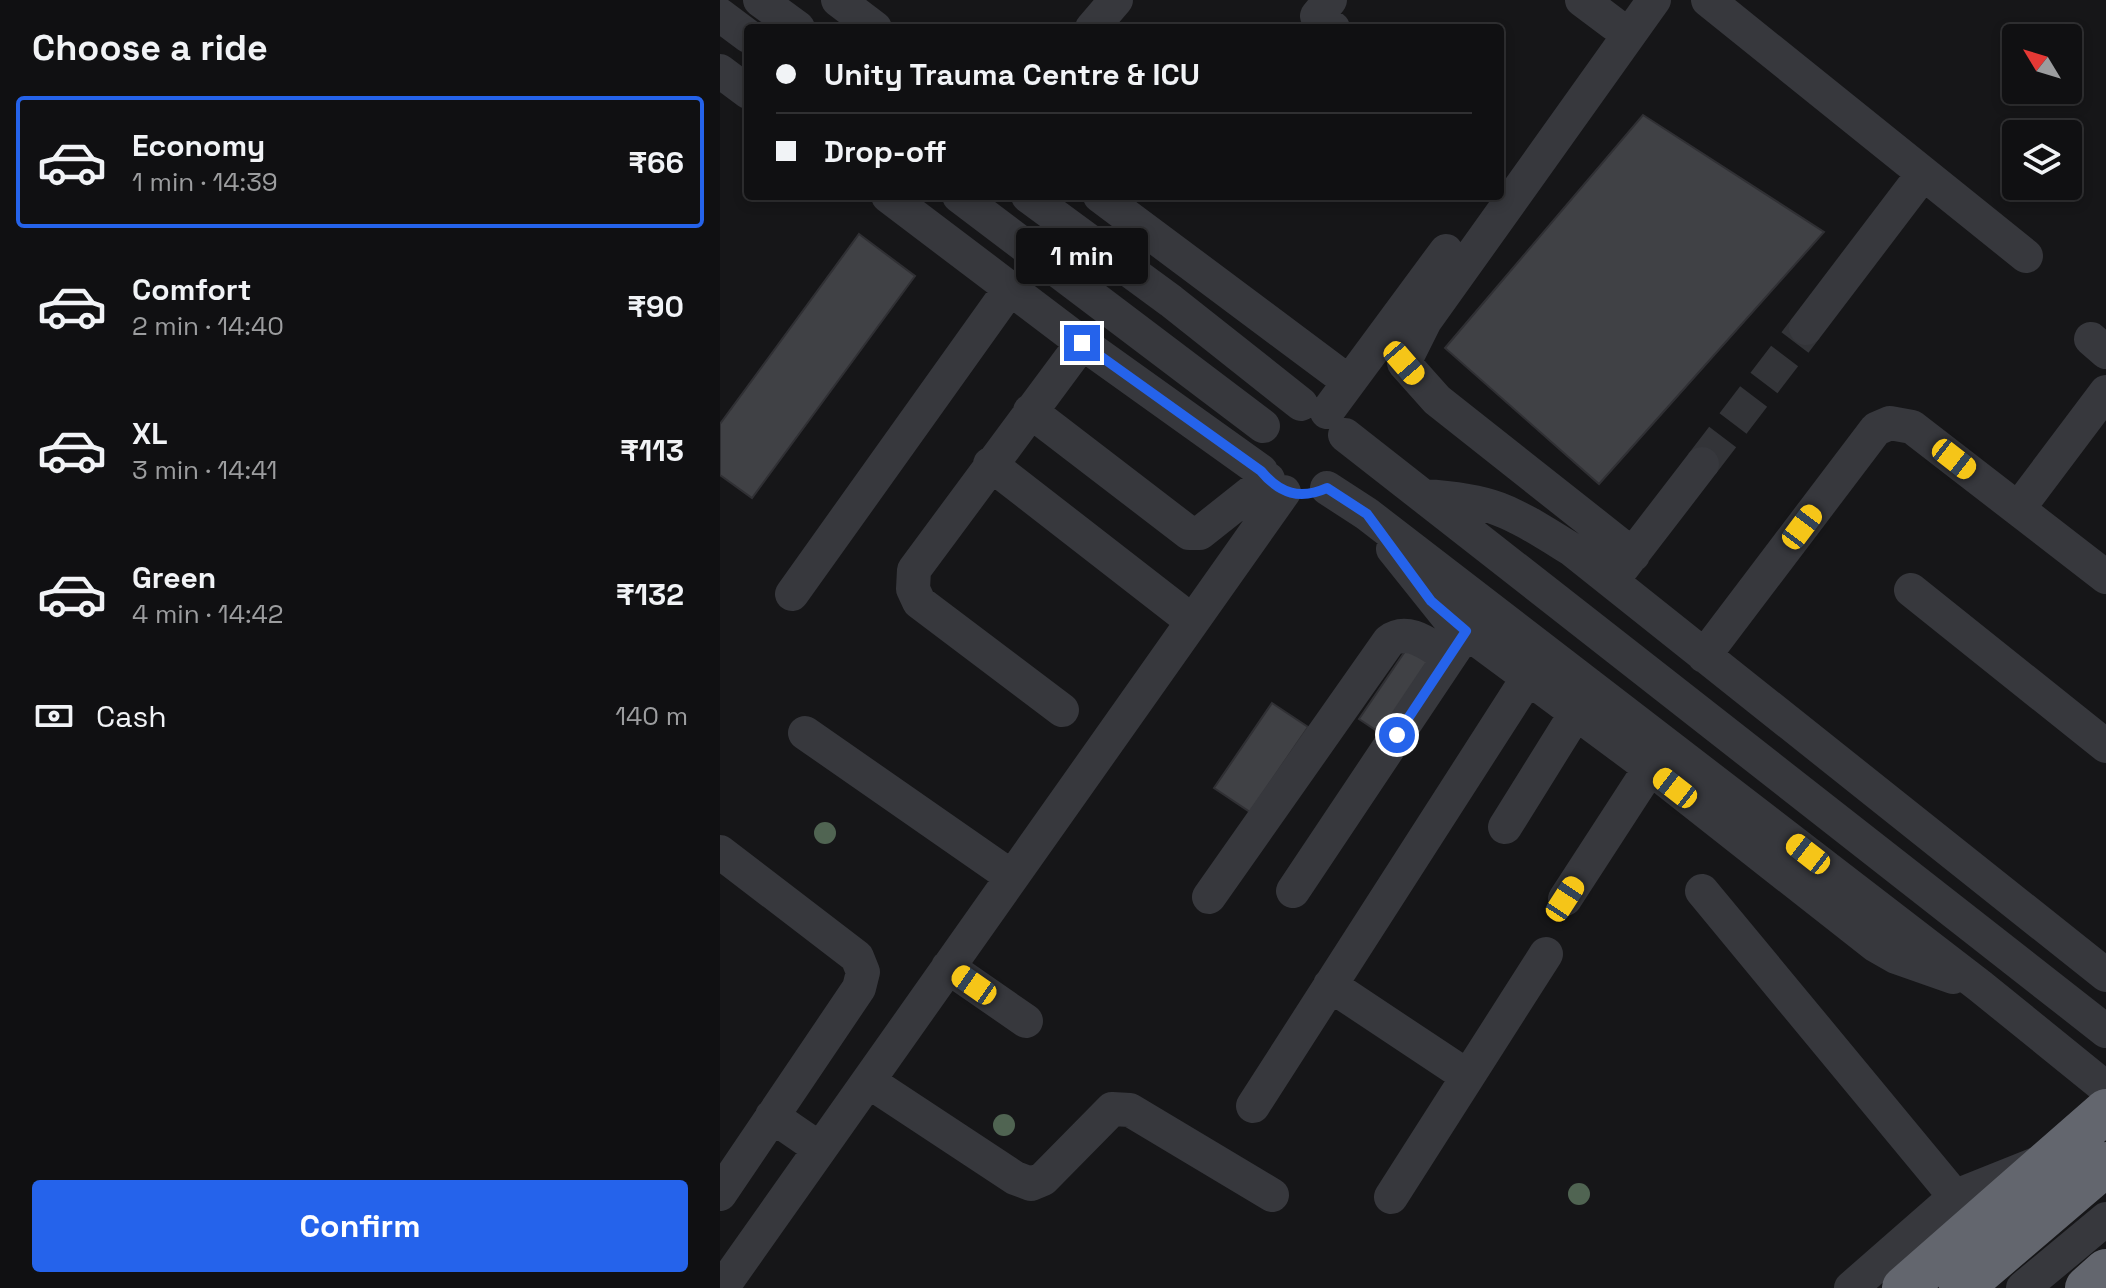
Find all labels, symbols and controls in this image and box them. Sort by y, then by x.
north arrow [2002,24,2082,104]
map controls [2002,24,2082,200]
text: Choose a ride [32,25,268,71]
text: Unity Trauma Centre & ICU [824,55,1200,94]
button: layers [2002,120,2082,200]
icon: car [36,126,108,198]
text: Economy [132,126,265,165]
text: Drop-off [824,132,947,171]
text: ₹66 [628,143,684,182]
text: 1 min · 14:39 [132,165,278,199]
callout: 1 min [1016,227,1148,283]
text: 1 min [1050,239,1114,273]
icon: car [36,270,108,342]
text: Comfort [132,270,251,309]
text: ₹90 [627,287,684,326]
text: 2 min · 14:40 [132,309,284,343]
route end [1064,325,1100,361]
car [1379,337,1429,389]
icon: car [36,414,108,486]
text: XL [132,414,168,453]
text: ₹113 [620,431,684,470]
car [1928,435,1980,483]
text: 3 min · 14:41 [132,453,277,487]
car [1778,501,1826,553]
icon: car [36,558,108,630]
text: Green [132,558,216,597]
text: ₹132 [616,575,684,614]
text: 4 min · 14:42 [132,597,283,631]
icon: cash [32,694,76,738]
text: Cash [96,697,167,736]
text: 140 m [615,699,688,733]
route start [1379,717,1415,753]
car [1649,764,1701,812]
car [1782,830,1834,878]
car [1542,872,1588,926]
car [947,961,1001,1009]
button: Confirm [32,1180,688,1272]

